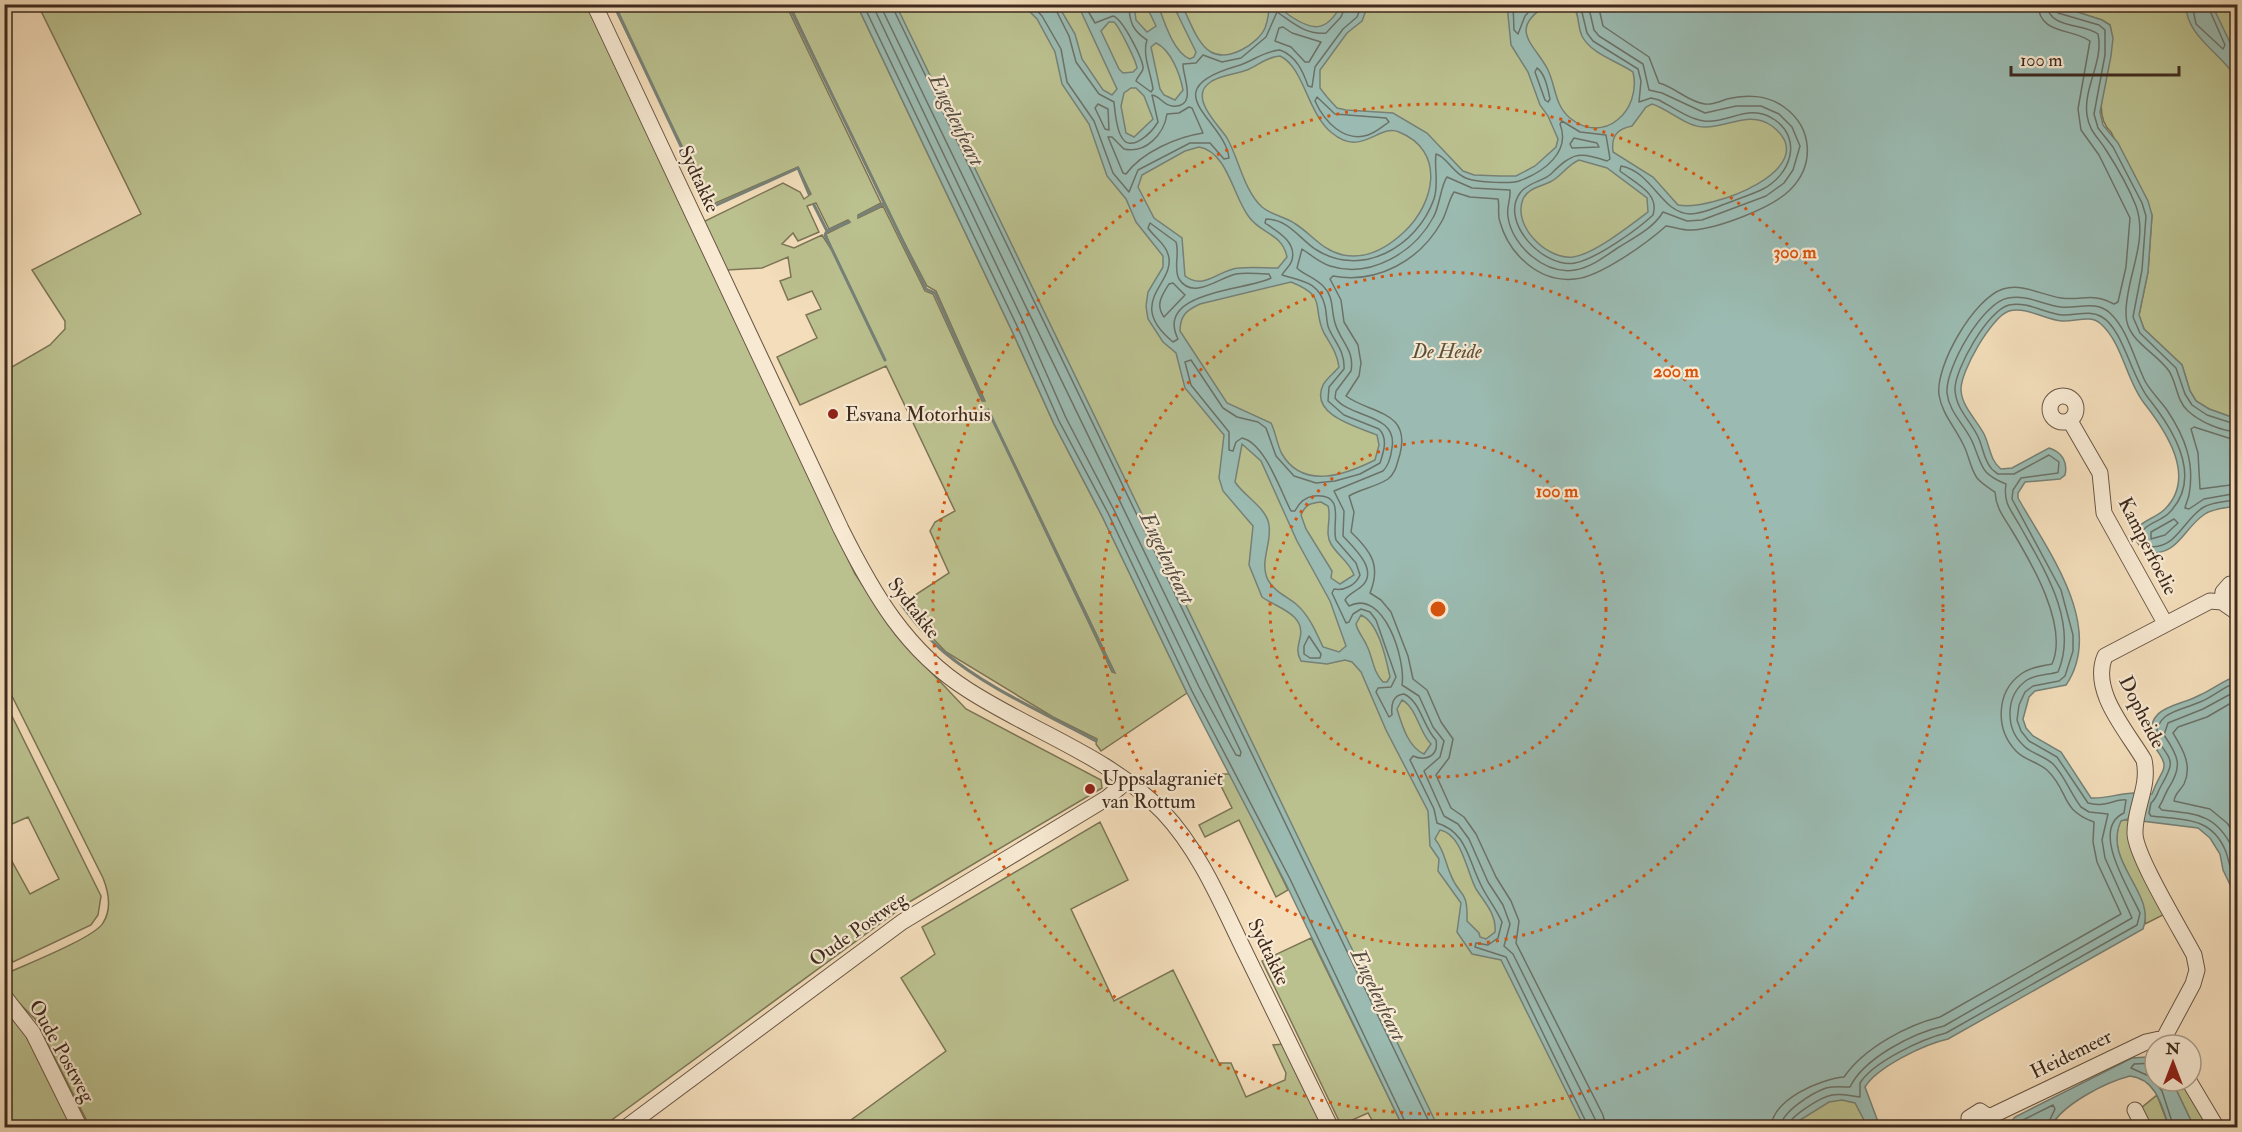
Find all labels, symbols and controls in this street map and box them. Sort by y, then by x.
scale bar [2011,39,2179,77]
text: 100 m [2020,49,2063,72]
water label: Engelenfeart [921,68,990,171]
street label: Sydtakke [673,141,725,217]
text: 300 m [1773,241,1818,264]
park label: De Heide [1411,339,1482,364]
text: 200 m [1653,360,1700,383]
place label: Esvana Motorhuis [845,402,991,427]
marker: Esvana Motorhuis [826,407,840,421]
text: 100 m [1536,480,1579,503]
street label: Kamperfoelie [2112,493,2183,600]
water label: Engelenfeart [1132,506,1201,609]
street label: Sydtakke [882,572,946,644]
centre of rings [1428,599,1448,619]
street label: Dopheide [2112,671,2171,753]
place label: Uppsalagraniet van Rottum [1101,766,1223,814]
marker: Uppsalagraniet van Rottum [1083,782,1097,796]
street label: Oude Postweg [804,886,913,972]
street label: Sydtakke [1242,915,1296,989]
water label: Engelenfeart [1343,943,1412,1046]
street label: Oude Postweg [24,995,101,1108]
street label: Heidemeer [2026,1023,2116,1084]
north arrow [2143,1033,2203,1093]
text: N [2165,1039,2181,1059]

